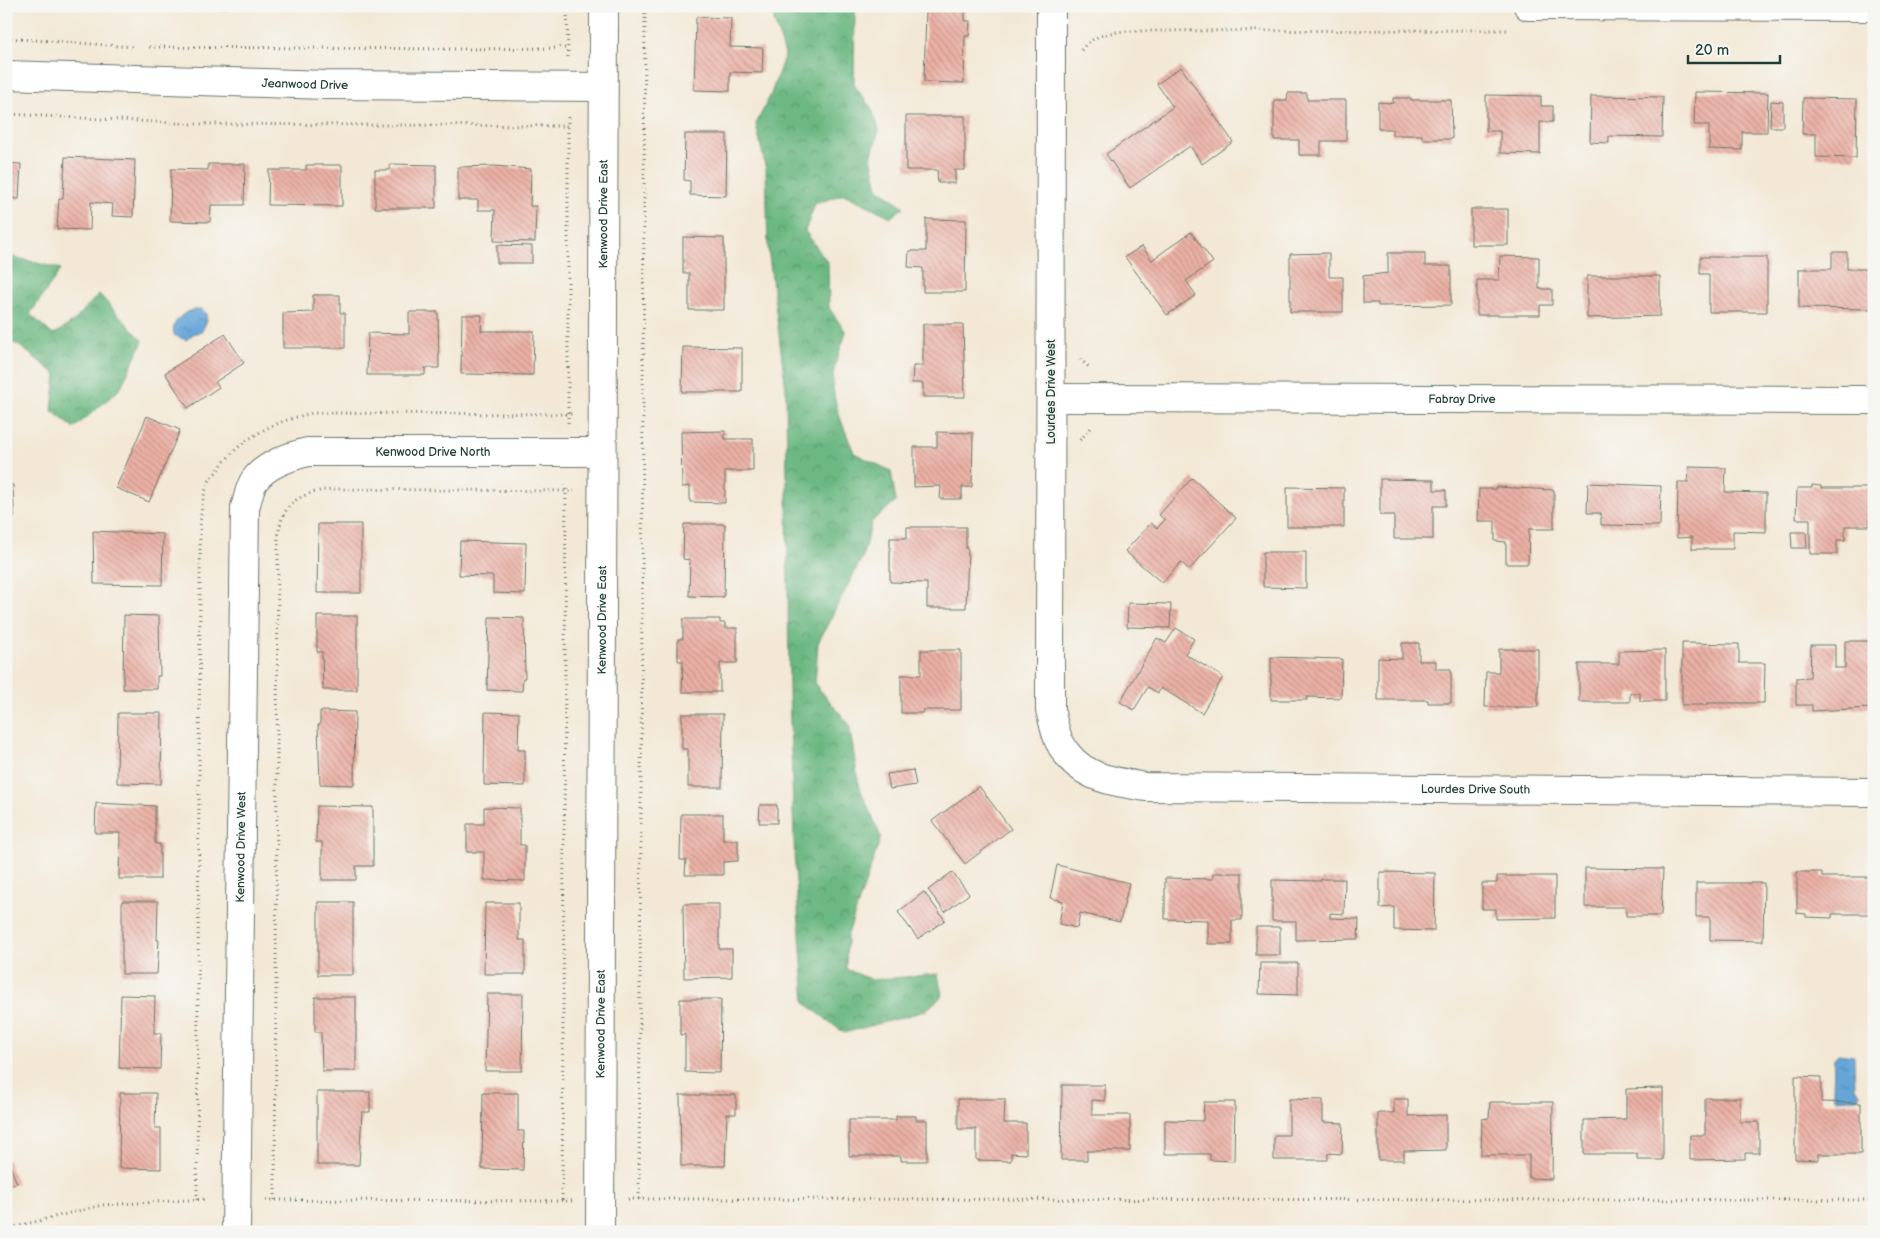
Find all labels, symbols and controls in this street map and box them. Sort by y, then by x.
scale bar [1688,32,1780,64]
text: 20 m [1695,41,1729,60]
street label: Jeanwood Drive [261,76,348,93]
street label: Kenwood Drive East [596,159,612,269]
street label: Lourdes Drive West [1044,339,1059,445]
street label: Fabray Drive [1428,392,1496,407]
street label: Kenwood Drive North [375,445,491,460]
street label: Kenwood Drive East [595,565,610,675]
street label: Lourdes Drive South [1421,782,1531,798]
street label: Kenwood Drive West [233,791,249,903]
street label: Kenwood Drive East [594,969,609,1079]

